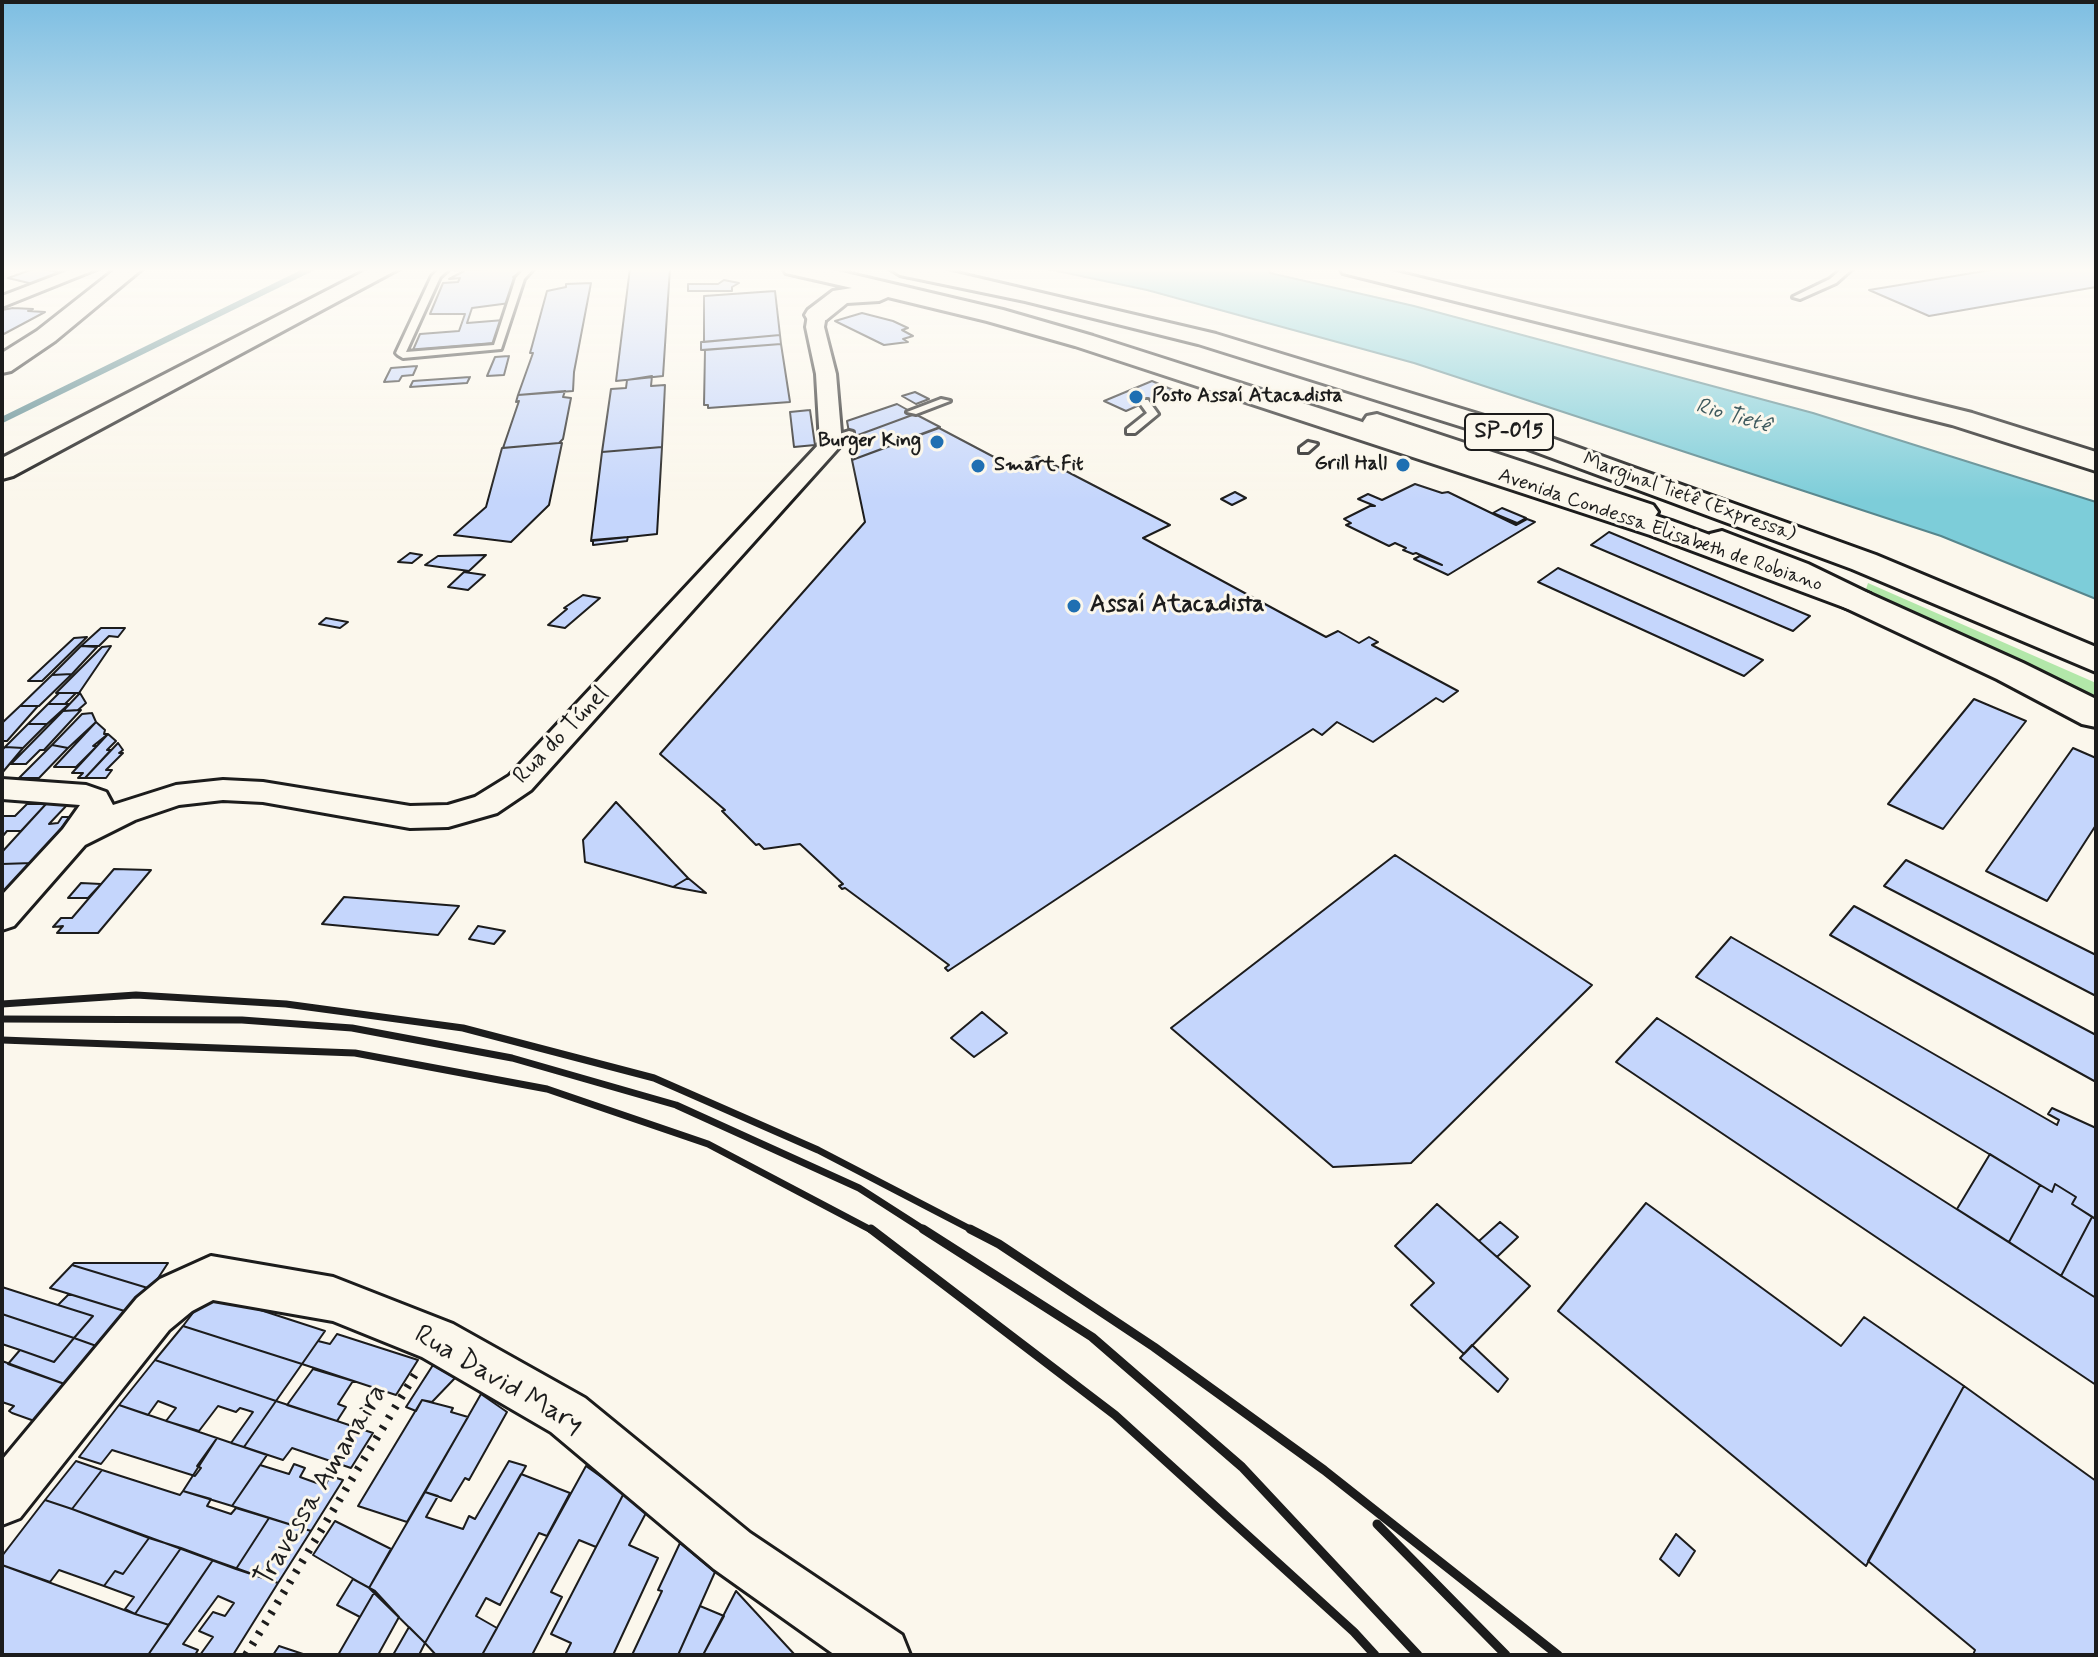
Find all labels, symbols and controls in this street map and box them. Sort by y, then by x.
place label: Posto Assaí Atacadista [1152,385,1343,409]
marker: Posto Assaí Atacadista [1127,388,1145,406]
water label: Rio Tietê [1692,394,1774,440]
road number: SP-015 [1465,414,1553,450]
place label: Burger King [818,430,921,454]
marker: Burger King [928,433,946,451]
street label: Marginal Tietê (Expressa) [1579,448,1799,548]
place label: Grill Hall [1314,453,1387,477]
place label: Smart Fit [994,454,1083,478]
marker: Grill Hall [1394,456,1412,474]
marker: Smart Fit [969,457,987,475]
street label: Avenida Condessa Elisabeth de Robiano [1495,464,1825,598]
place label: Assaí Atacadista [1090,592,1265,620]
marker: Assaí Atacadista [1065,597,1083,615]
street label: Rua do Túnel [508,681,616,791]
street label: Rua David Mary [407,1319,589,1443]
street label: Travessa Amanaira [248,1379,396,1593]

